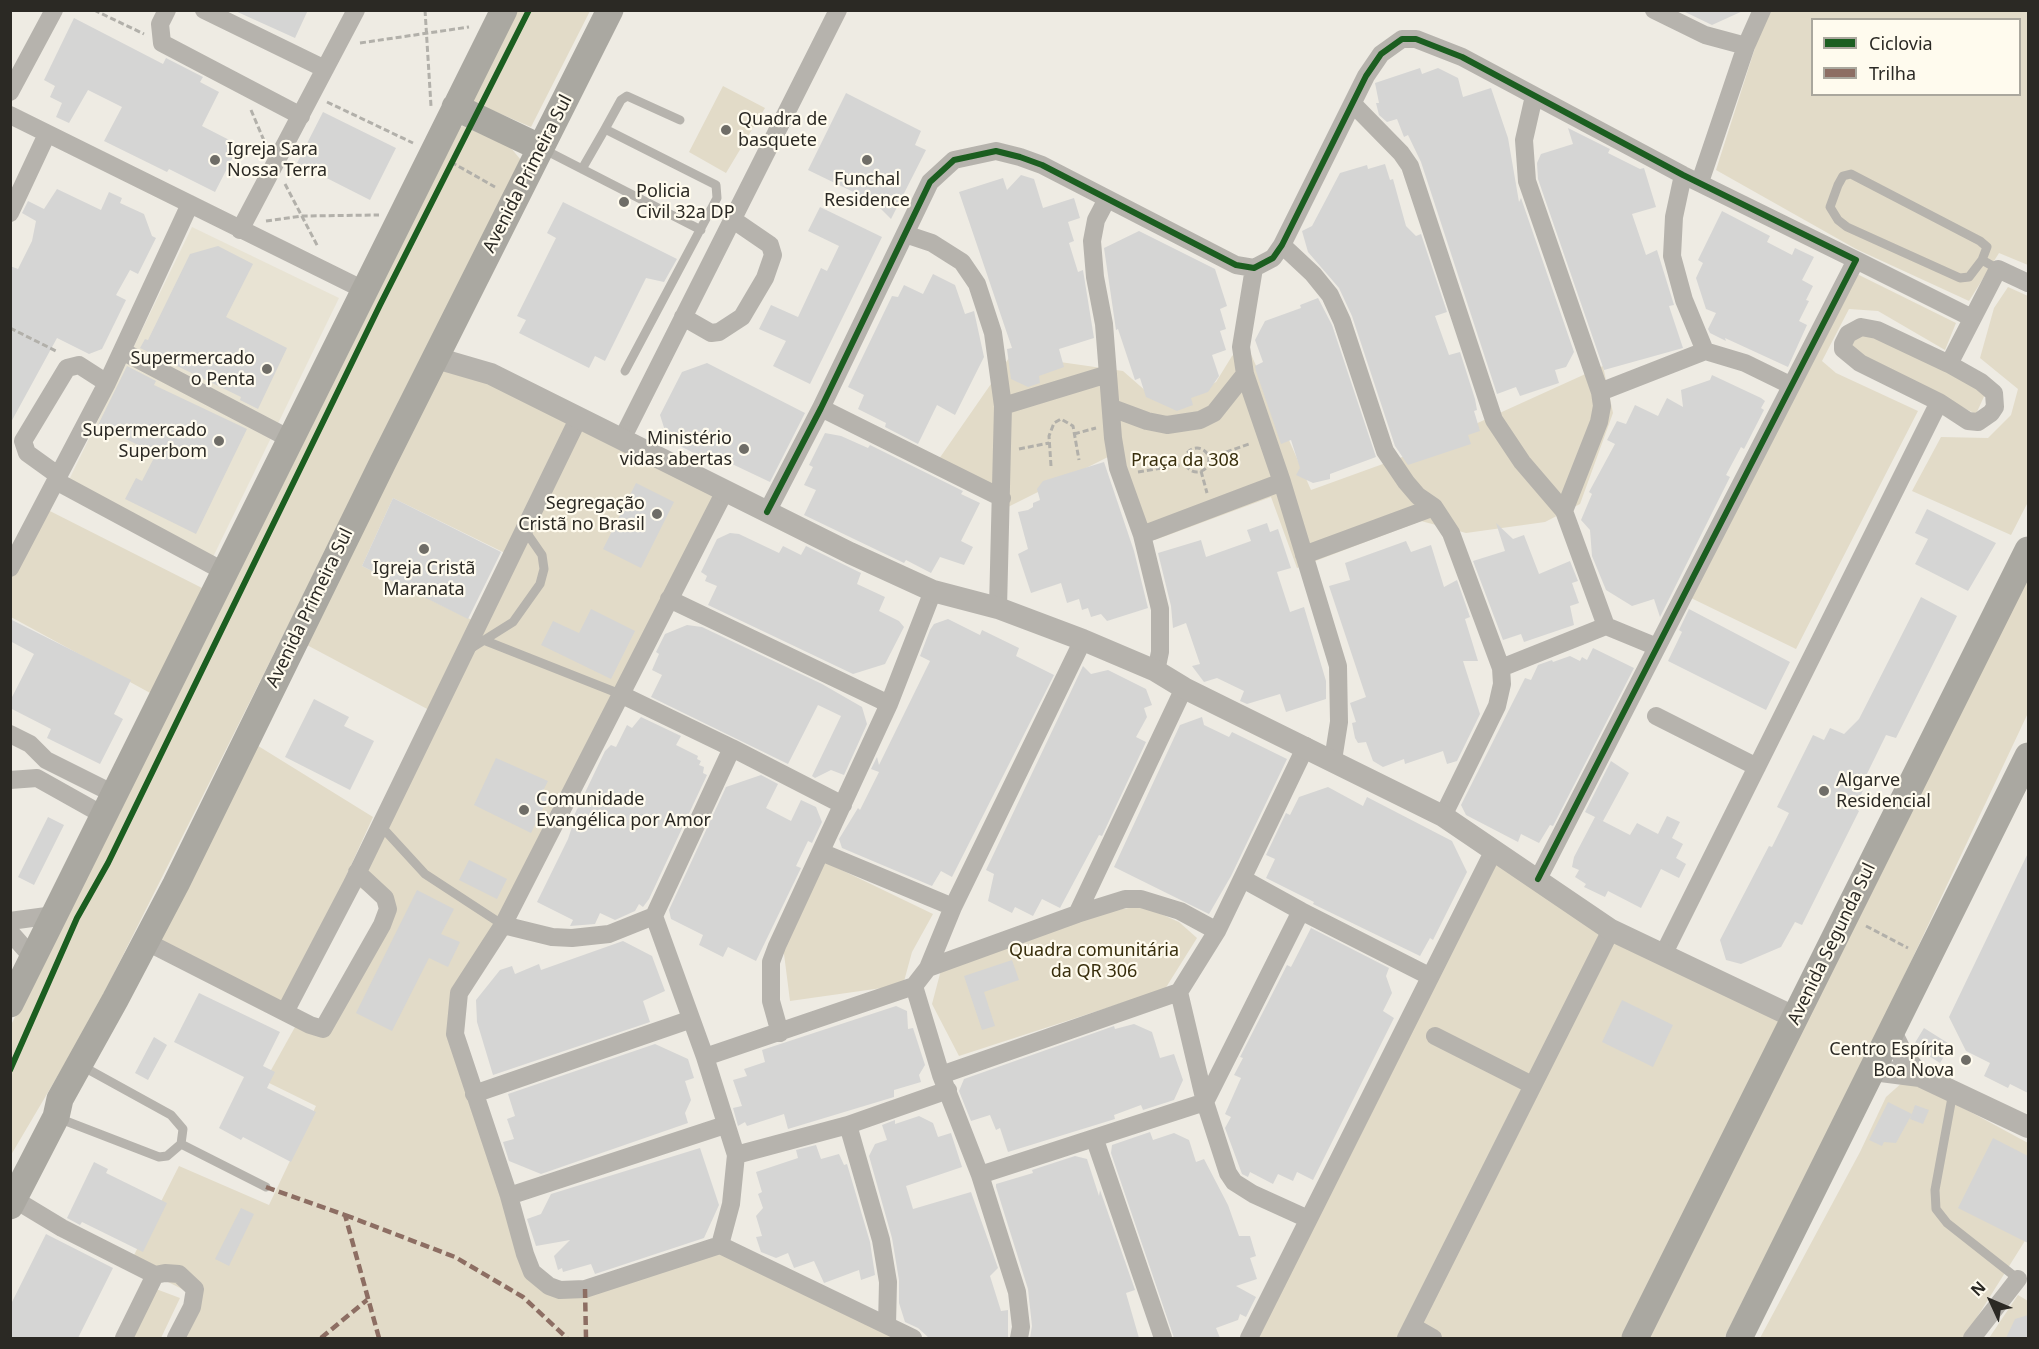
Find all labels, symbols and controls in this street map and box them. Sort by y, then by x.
legend [1811,18,2021,96]
text: Ciclovia [1869,31,1933,55]
text: Trilha [1869,61,1916,85]
street label: Avenida Primeira Sul [479,91,577,257]
place label: Quadra de basquete [738,109,827,152]
marker: Quadra de basquete [719,123,733,137]
place label: Igreja Sara Nossa Terra [227,139,327,182]
marker: Igreja Sara Nossa Terra [208,153,222,167]
marker: Funchal Residence [860,153,874,167]
place label: Funchal Residence [824,169,910,212]
place label: Policia Civil 32a DP [636,181,735,224]
marker: Policia Civil 32a DP [617,195,631,209]
place label: Supermercado o Penta [131,348,255,391]
marker: Supermercado o Penta [260,362,274,376]
place label: Supermercado Superbom [83,420,207,462]
place label: Ministério vidas abertas [620,428,732,470]
marker: Supermercado Superbom [212,434,226,448]
marker: Ministério vidas abertas [737,442,751,456]
park label: Praça da 308 [1131,450,1239,472]
place label: Segregação Cristã no Brasil [518,493,645,536]
marker: Segregação Cristã no Brasil [650,507,664,521]
street label: Avenida Primeira Sul [262,525,358,691]
marker: Igreja Cristã Maranata [417,542,431,556]
place label: Igreja Cristã Maranata [373,558,475,600]
place label: Algarve Residencial [1836,770,1931,812]
marker: Algarve Residencial [1817,784,1831,798]
place label: Comunidade Evangélica por Amor [536,789,711,832]
marker: Comunidade Evangélica por Amor [517,803,531,817]
street label: Avenida Segunda Sul [1783,860,1881,1028]
park label: Quadra comunitária da QR 306 [1009,940,1179,982]
place label: Centro Espírita Boa Nova [1829,1039,1954,1082]
marker: Centro Espírita Boa Nova [1959,1053,1973,1067]
north arrow [1961,1271,2021,1331]
text: N [1966,1276,1990,1301]

